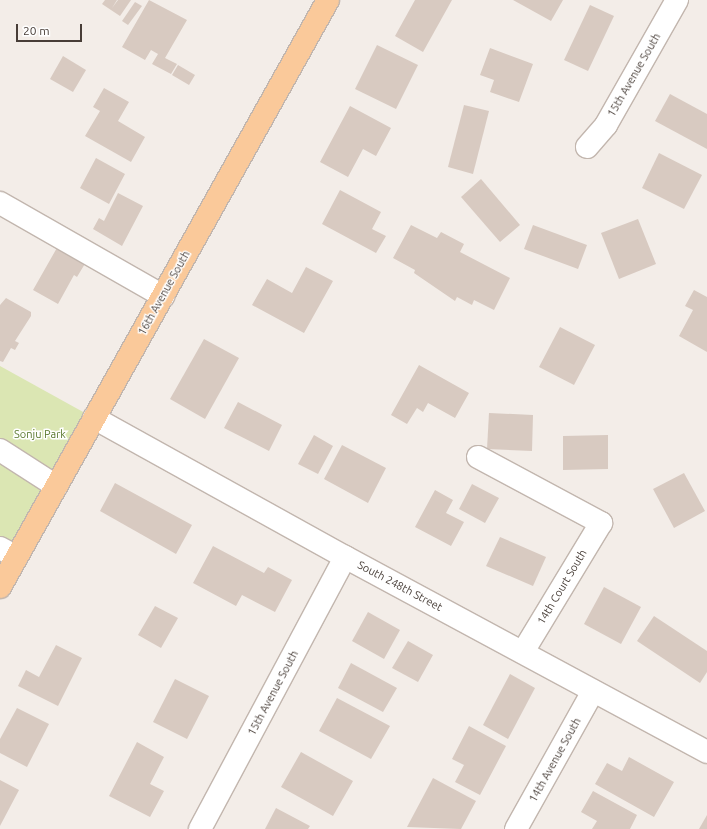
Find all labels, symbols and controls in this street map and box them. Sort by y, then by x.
scale bar [18,16,84,42]
text: 20 m [23,24,50,37]
street label: 15th Avenue South [605,31,663,119]
street label: 16th Avenue South [135,249,193,337]
park label: Sonju Park [14,427,66,441]
street label: 14th Court South [534,547,590,627]
street label: South 248th Street [355,558,445,614]
street label: 15th Avenue South [245,648,301,738]
street label: 14th Avenue South [526,716,584,804]

